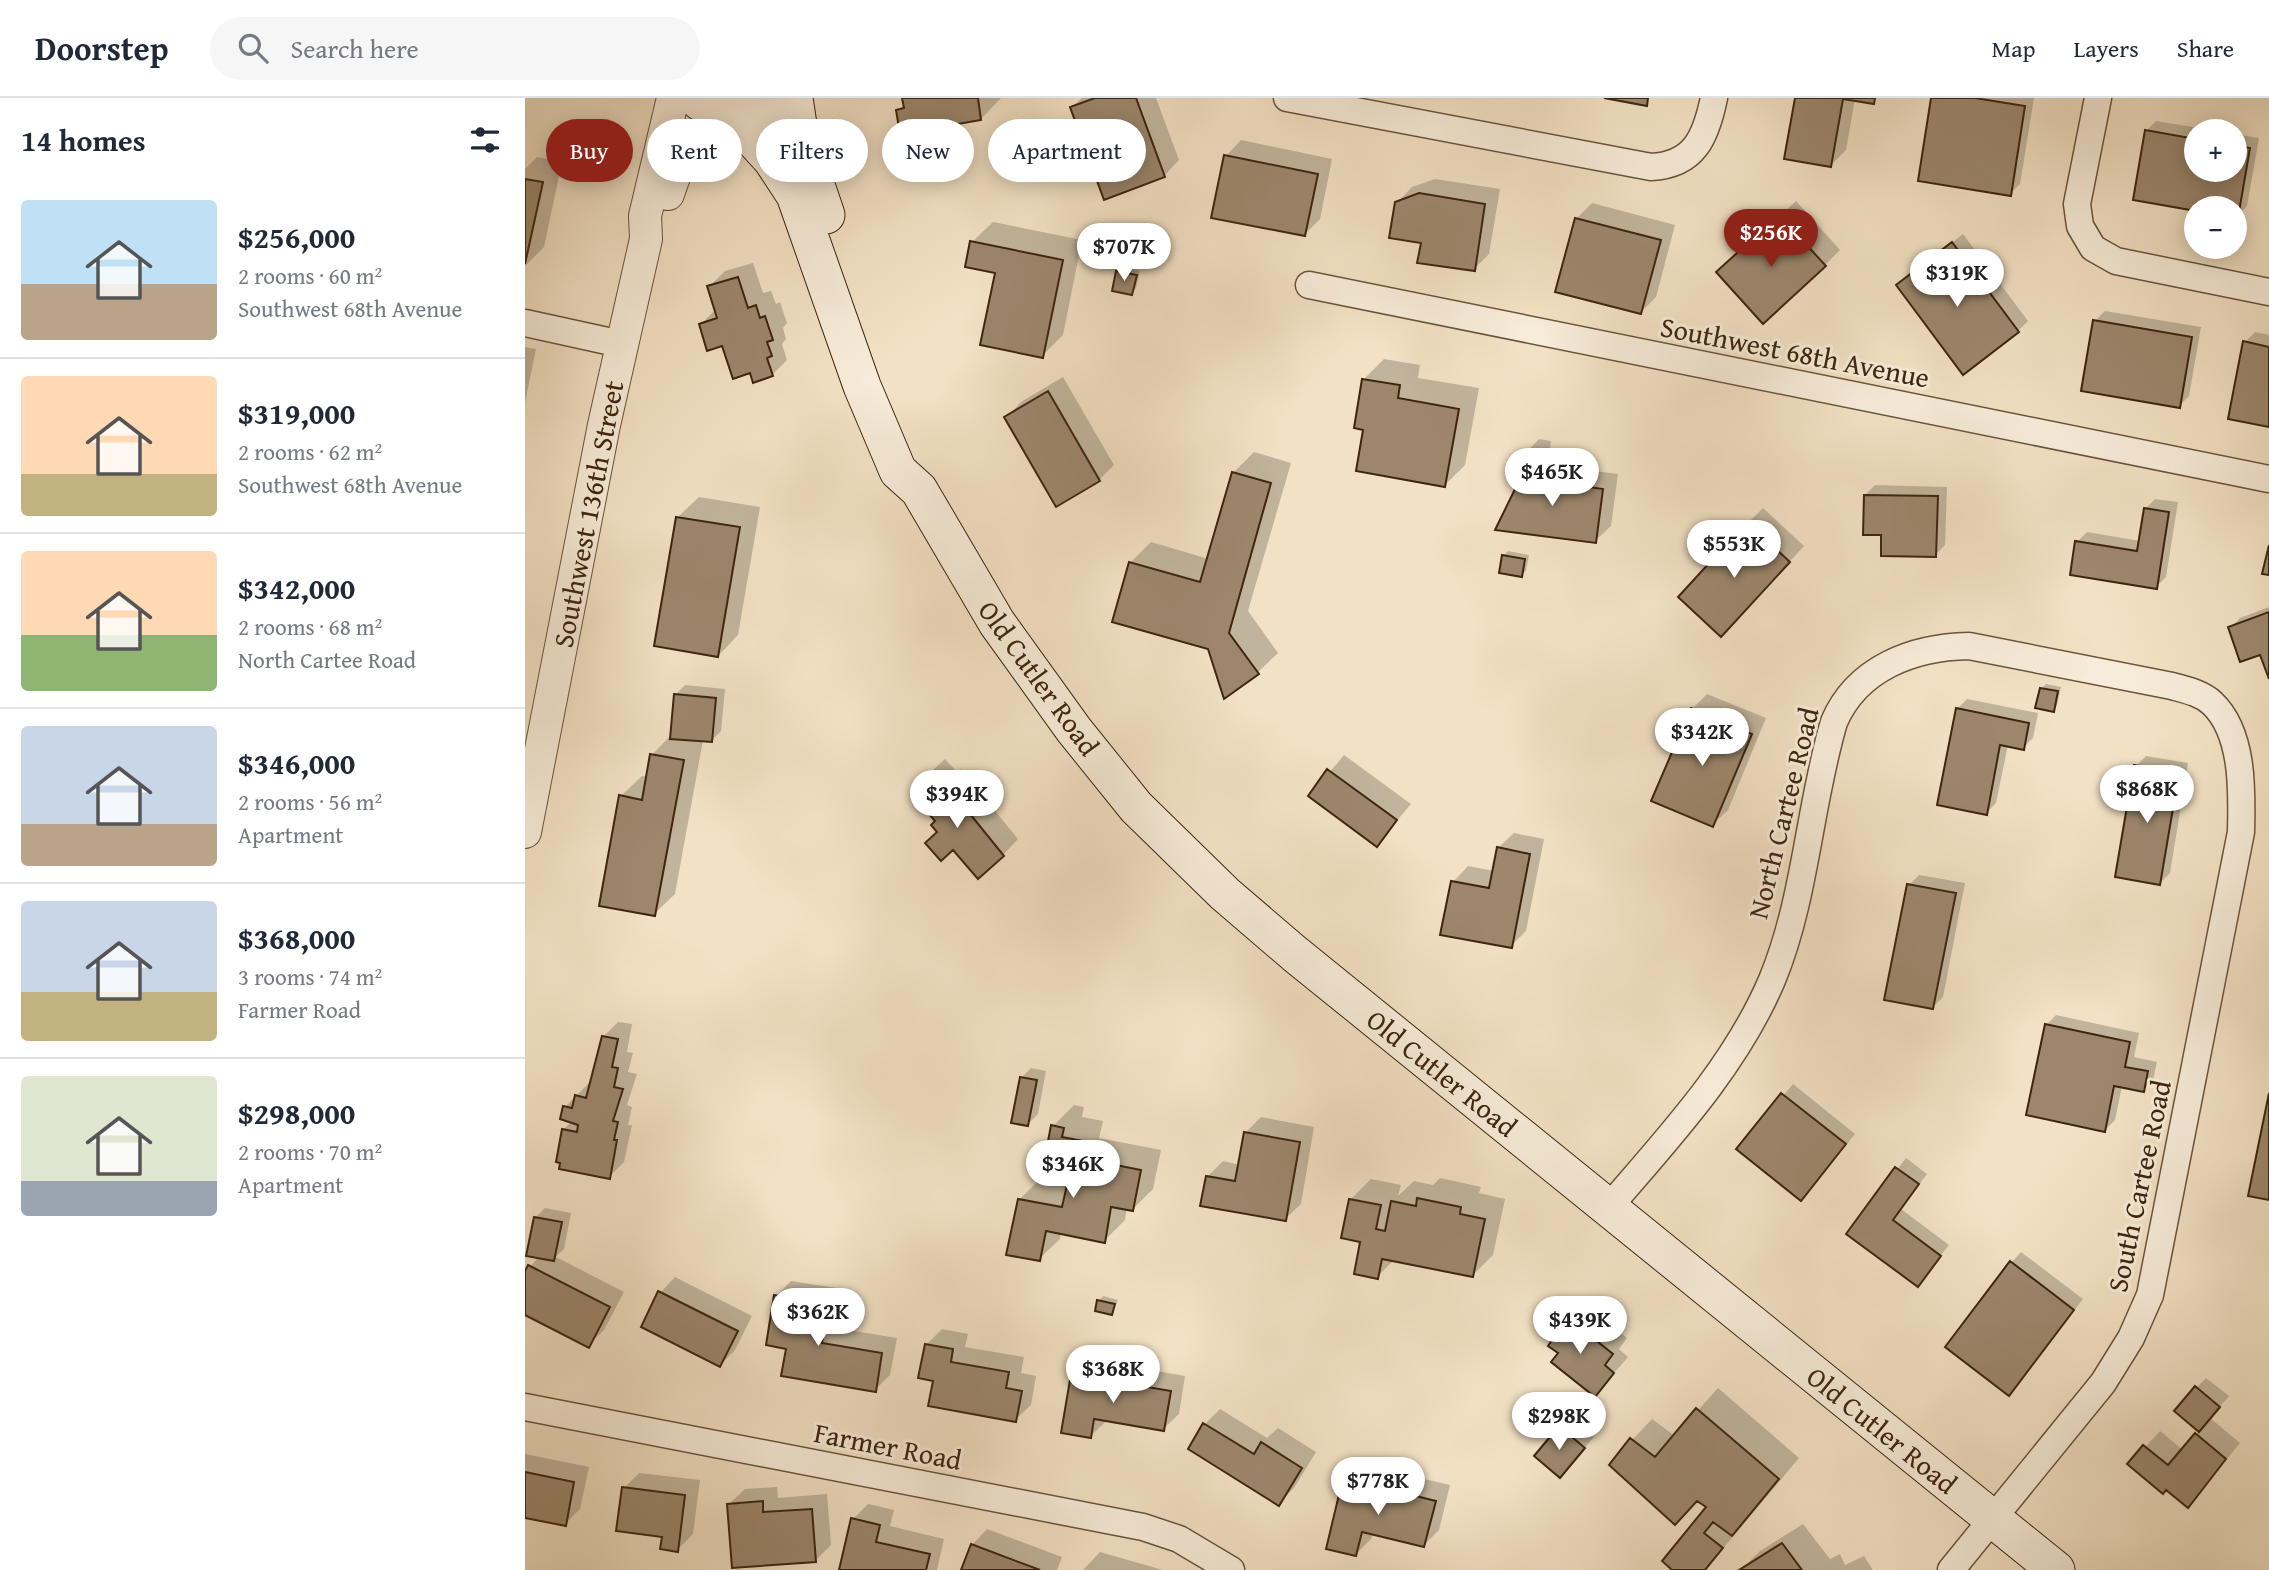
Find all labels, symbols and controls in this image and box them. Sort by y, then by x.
search box [210,17,700,80]
text: Doorstep [35,24,168,72]
icon: search [234,29,272,67]
text: Search here [290,29,419,68]
text: Map [1992,31,2035,66]
text: Layers [2073,31,2139,66]
text: Share [2177,31,2234,66]
text: 14 homes [21,118,146,162]
chip: Buy [546,119,633,182]
chip: Rent [647,119,742,182]
chip: Filters [756,119,868,182]
chip: New [882,119,974,182]
chip: Apartment [988,119,1146,182]
map controls [2184,119,2247,259]
button: + [2184,119,2247,182]
icon: filters [466,121,504,159]
button: − [2184,196,2247,259]
pin: $256K [1722,209,1820,269]
text: $256,000 [238,215,355,259]
text: $256K [1740,215,1802,248]
pin: $707K [1075,223,1173,283]
icon: home [77,228,161,312]
text: $707K [1093,229,1155,262]
pin: $319K [1908,250,2006,309]
text: $319K [1926,255,1988,288]
text: 2 rooms · 60 m² [238,259,382,292]
text: Southwest 68th Avenue [238,292,462,325]
street label: Southwest 68th Avenue [1657,305,1933,398]
street label: Southwest 136th Street [541,377,634,651]
text: $319,000 [238,391,355,435]
icon: home [77,404,161,488]
text: 2 rooms · 62 m² [238,435,382,468]
pin: $465K [1503,448,1601,508]
text: $465K [1521,454,1583,487]
text: Southwest 68th Avenue [238,468,462,501]
pin: $553K [1685,520,1783,580]
text: $553K [1703,526,1765,559]
text: $342,000 [238,566,355,610]
icon: home [77,579,161,663]
street label: Old Cutler Road [969,591,1110,764]
text: 2 rooms · 68 m² [238,610,382,643]
text: North Cartee Road [238,643,416,676]
street label: North Cartee Road [1736,703,1829,923]
pin: $342K [1653,708,1751,768]
text: $342K [1671,714,1733,747]
text: $346,000 [238,741,355,785]
icon: home [77,754,161,838]
pin: $868K [2098,766,2196,825]
pin: $394K [908,770,1006,830]
text: $868K [2116,771,2178,804]
text: $394K [926,776,988,809]
text: 2 rooms · 56 m² [238,785,382,818]
text: Apartment [238,818,343,851]
text: $368,000 [238,916,355,960]
icon: home [77,929,161,1013]
text: 3 rooms · 74 m² [238,960,382,993]
text: Farmer Road [238,993,361,1026]
street label: Old Cutler Road [1358,999,1527,1146]
street label: South Cartee Road [2096,1076,2181,1296]
text: $298,000 [238,1091,355,1135]
icon: home [77,1104,161,1188]
text: 2 rooms · 70 m² [238,1135,382,1168]
pin: $346K [1024,1140,1122,1200]
text: $346K [1042,1146,1104,1179]
text: Apartment [238,1168,343,1201]
pin: $362K [769,1288,867,1348]
text: $362K [787,1294,849,1327]
pin: $439K [1531,1296,1629,1356]
text: $439K [1549,1302,1611,1335]
pin: $368K [1064,1346,1162,1405]
text: $368K [1082,1351,1144,1384]
street label: Old Cutler Road [1798,1356,1967,1503]
pin: $298K [1510,1392,1608,1452]
text: $298K [1528,1398,1590,1431]
street label: Farmer Road [811,1411,966,1480]
pin: $778K [1329,1458,1427,1517]
text: $778K [1347,1463,1409,1496]

